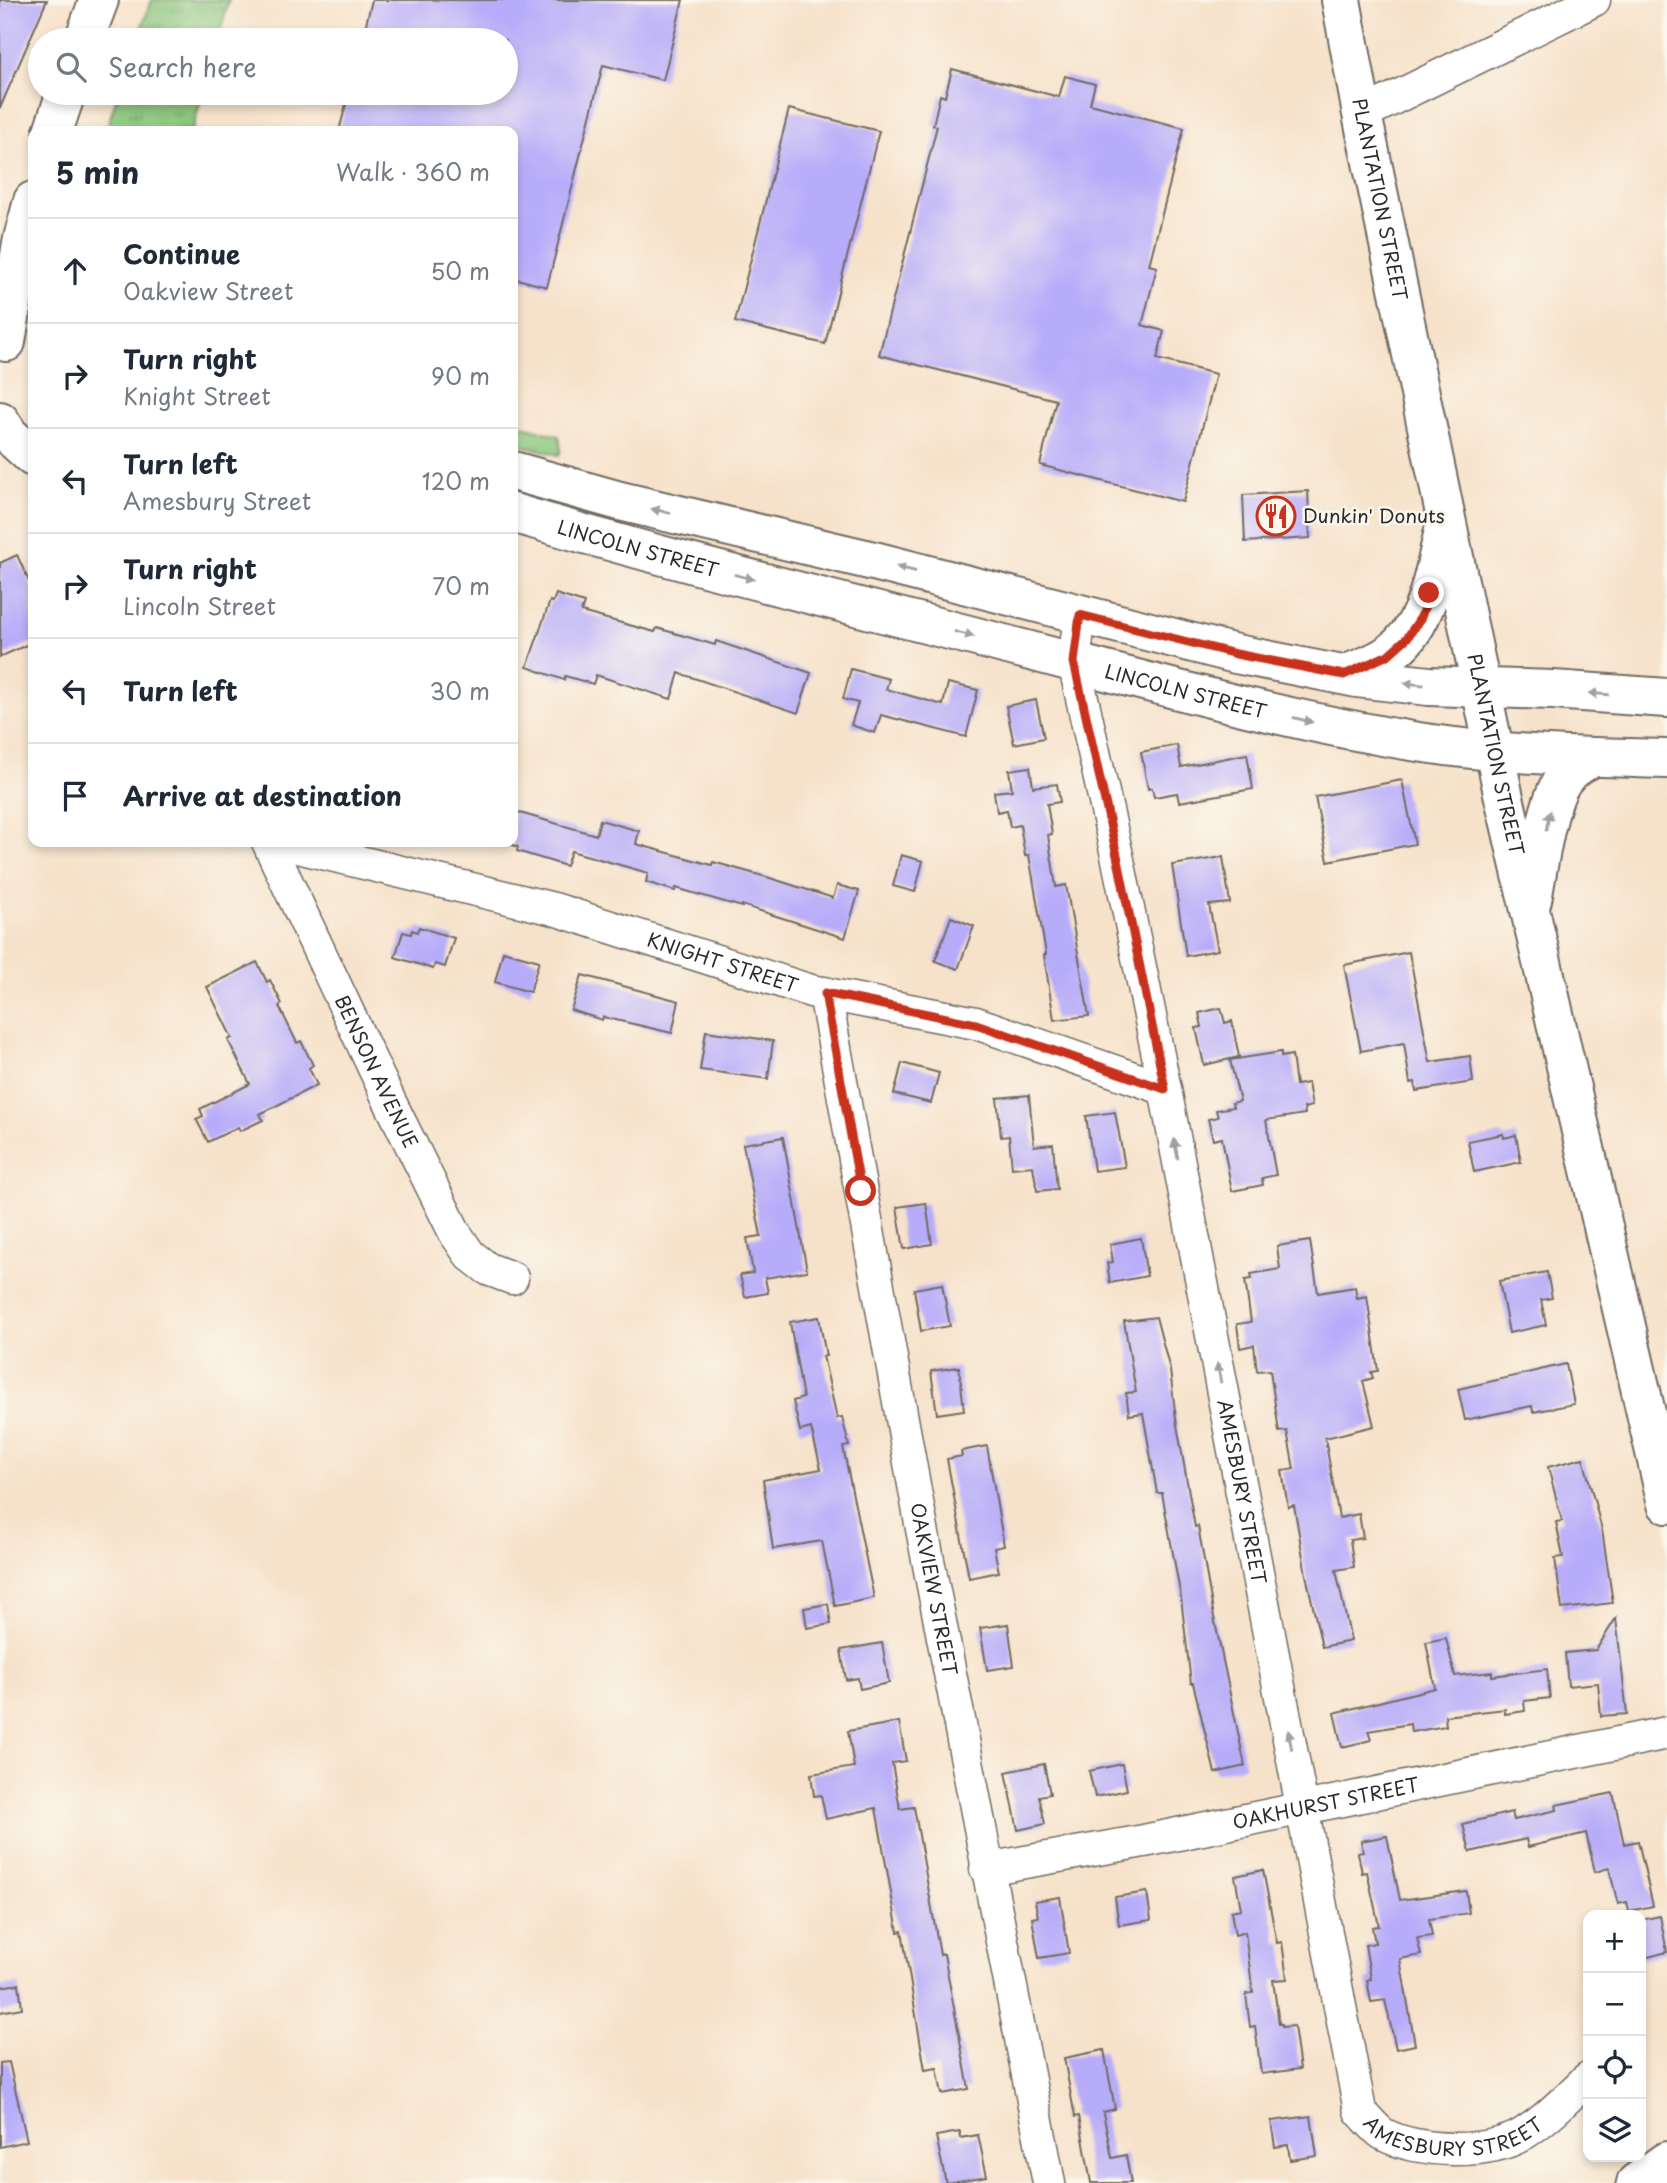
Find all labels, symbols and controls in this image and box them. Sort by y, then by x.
search box [28,28,518,105]
text: Search here [108,47,257,86]
icon: search [52,48,90,86]
street label: PLANTATION STREET [1346,96,1415,303]
text: 5 min [56,149,139,194]
text: Walk · 360 m [336,154,490,189]
text: Continue [123,234,240,273]
icon: ahead [56,252,94,290]
text: 50 m [430,253,490,288]
text: Oakview Street [123,273,293,308]
text: Turn right [123,339,257,378]
icon: right [56,357,94,395]
text: 90 m [431,358,490,393]
text: Knight Street [123,378,271,413]
text: Turn left [123,444,238,483]
icon: left [56,462,94,500]
text: 120 m [422,463,490,498]
text: Amesbury Street [123,483,311,518]
restaurant icon: Dunkin' Donuts [1255,495,1297,537]
place label: Dunkin' Donuts [1303,501,1445,529]
one-way arrow [649,505,671,516]
street label: LINCOLN STREET [554,512,722,583]
text: Turn right [123,549,257,588]
one-way arrow [895,564,916,574]
icon: right [56,567,94,605]
text: 70 m [432,568,490,603]
one-way arrow [733,572,755,583]
route end [1413,577,1444,608]
text: Lincoln Street [123,588,276,623]
one-way arrow [953,629,975,640]
street label: PLANTATION STREET [1461,651,1532,858]
street label: LINCOLN STREET [1102,656,1270,724]
text: Turn left [123,671,238,710]
icon: left [56,672,94,710]
text: 30 m [429,673,490,708]
one-way arrow [1403,679,1425,690]
one-way arrow [1588,688,1610,699]
one-way arrow [1292,715,1314,726]
text: Arrive at destination [123,776,402,815]
icon: arrive [56,777,94,815]
one-way arrow [1543,810,1554,832]
street label: KNIGHT STREET [644,925,802,999]
street label: BENSON AVENUE [329,990,426,1153]
one-way arrow [1171,1138,1182,1160]
route start [845,1175,876,1206]
one-way arrow [1214,1362,1225,1384]
street label: AMESBURY STREET [1212,1397,1274,1586]
street label: OAKVIEW STREET [905,1500,965,1678]
one-way arrow [1284,1729,1295,1751]
street label: OAKHURST STREET [1230,1770,1421,1835]
map controls [1583,1910,1646,2162]
button: + [1583,1910,1646,1973]
button: − [1583,1973,1646,2036]
button: locate [1583,2036,1646,2099]
button: layers [1583,2099,1646,2162]
street label: AMESBURY STREET [1359,2100,1549,2126]
text: AMESBURY STREET [1358,2109,1548,2162]

